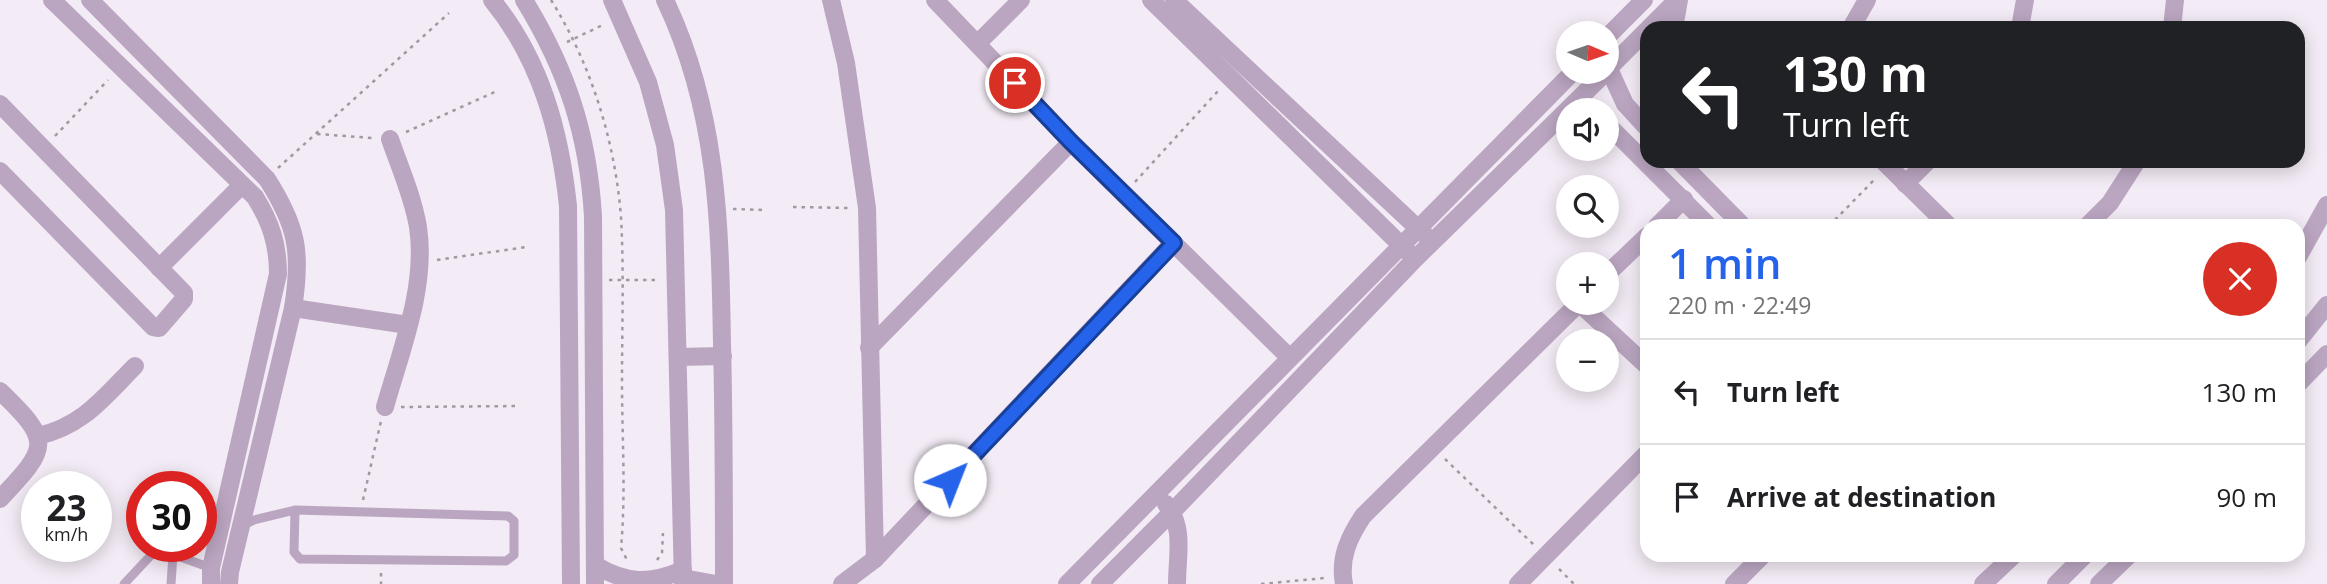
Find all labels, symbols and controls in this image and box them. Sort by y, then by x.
north arrow [1556,21,1619,84]
map controls [1556,21,1619,392]
text: 130 m [1783,40,1928,106]
icon: left [1668,49,1759,140]
pin [985,53,1045,113]
icon: arrive [996,64,1034,102]
button: sound [1556,98,1619,161]
text: Turn left [1783,103,1909,146]
button: search [1556,175,1619,238]
text: 1 min [1668,234,1781,291]
button: close [2203,242,2277,316]
button: + [1556,252,1619,315]
text: 220 m · 22:49 [1668,289,1811,321]
button: − [1556,329,1619,392]
icon: left [1668,373,1706,411]
text: Turn left [1727,374,1839,410]
text: 130 m [2202,374,2277,410]
position arrow [913,443,987,517]
speed limit sign: 30 [126,471,217,562]
icon: arrive [1668,478,1706,516]
text: Arrive at destination [1727,479,1996,515]
text: 90 m [2216,479,2277,515]
text: 23 [46,484,87,531]
text: km/h [45,522,88,546]

